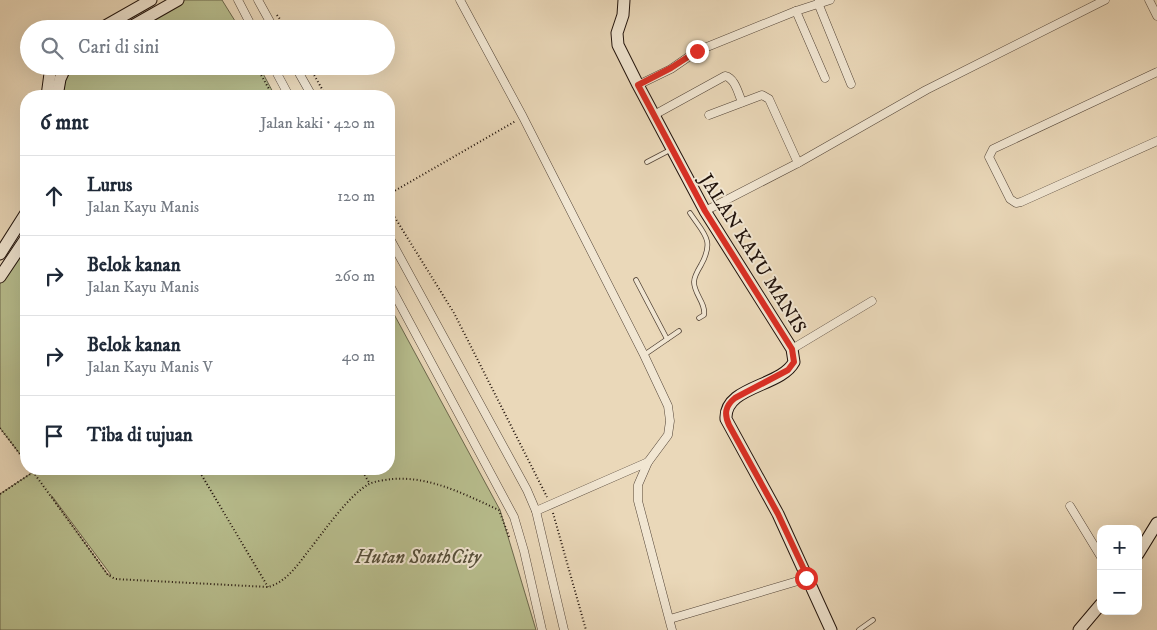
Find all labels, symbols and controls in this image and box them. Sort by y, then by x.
search box [20,20,395,75]
icon: search [38,34,66,62]
text: Cari di sini [78,36,159,59]
route end [686,40,709,63]
text: 6 mnt [40,110,89,136]
text: Jalan kaki · 420 m [260,113,375,133]
street label: JALAN KAYU MANIS [693,168,811,338]
text: Lurus [87,174,132,197]
icon: ahead [40,182,68,210]
text: 120 m [337,186,375,206]
text: Jalan Kayu Manis [87,197,199,217]
text: Belok kanan [87,254,181,277]
icon: right [40,262,68,290]
text: 260 m [335,266,375,286]
text: Jalan Kayu Manis [87,277,199,297]
text: Belok kanan [87,334,181,357]
icon: right [40,342,68,370]
text: 40 m [342,346,375,366]
text: Jalan Kayu Manis V [87,357,213,377]
icon: arrive [40,422,68,450]
text: Tiba di tujuan [87,424,193,447]
map controls [1097,525,1142,615]
button: + [1097,525,1142,570]
park label: Hutan SouthCity [354,546,482,569]
route start [795,567,818,590]
button: − [1097,570,1142,615]

